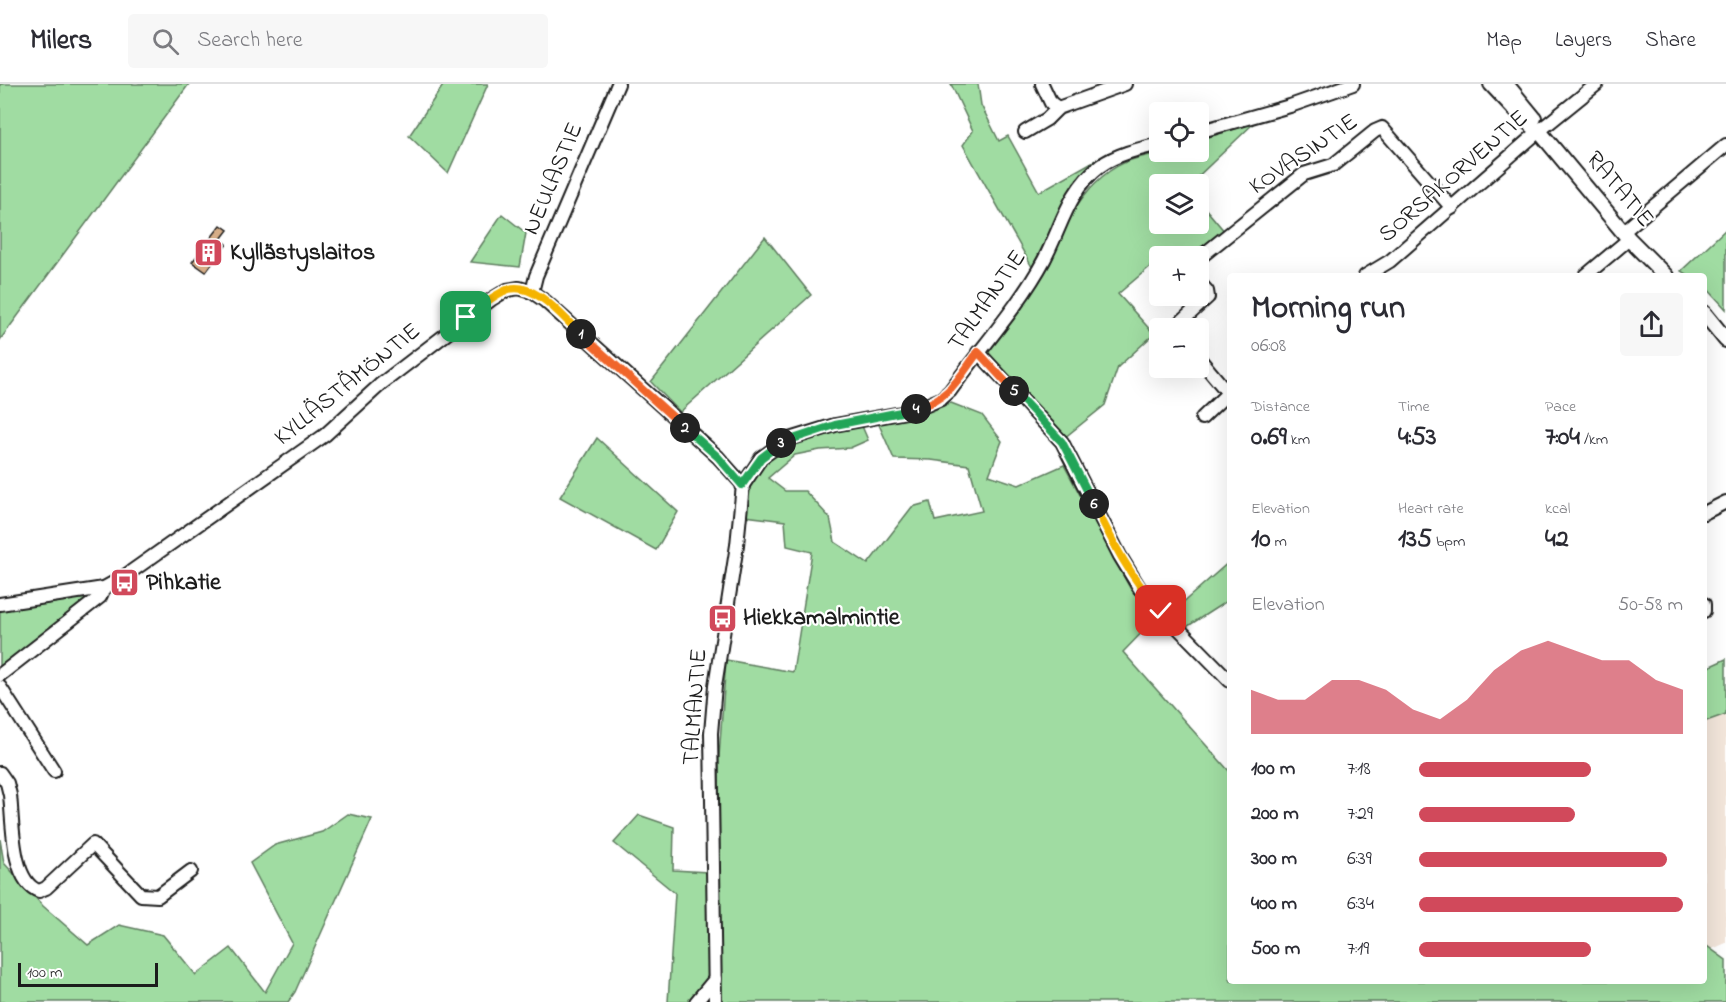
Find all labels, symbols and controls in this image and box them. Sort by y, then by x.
search box [128,14,548,68]
text: Milers [30,21,92,62]
icon: search [149,25,182,58]
text: Search here [197,25,303,57]
text: Map [1486,26,1522,56]
text: Layers [1555,26,1612,56]
text: Share [1645,26,1696,56]
map controls [1149,102,1209,378]
button: locate [1149,102,1209,162]
street label: SORSAKORVENTIE [1371,102,1537,252]
street label: KOVASINTIE [1243,106,1365,204]
street label: NEULASTIE [515,117,593,241]
street label: RATATIE [1576,144,1662,236]
button: layers [1149,174,1209,234]
place label: Kyllästyslaitos [230,236,375,272]
building icon: Kyllästyslaitos [193,237,225,269]
street label: TALMANTIE [940,243,1036,359]
button: + [1149,246,1209,306]
text: Morning run [1251,285,1405,333]
pin [440,291,491,342]
button: share [1620,293,1683,356]
icon: arrive [449,300,482,333]
street label: KYLLÄSTÄMÖNTIE [267,315,429,455]
button: − [1149,318,1209,378]
pin: 1 [566,319,596,349]
text: 1 [578,322,584,346]
text: 06:08 [1251,332,1286,361]
pin: 5 [999,376,1029,406]
text: 5 [1009,379,1019,403]
pin: 4 [901,394,931,424]
text: Distance [1251,395,1310,419]
text: Time [1398,395,1430,419]
text: Pace [1545,395,1576,419]
text: 4 [913,397,919,421]
pin: 2 [670,413,700,443]
text: 2 [681,416,689,440]
text: 0.69 [1251,419,1287,457]
text: 4:53 [1398,419,1437,457]
text: 7:04 [1545,419,1580,457]
pin: 3 [766,428,796,458]
text: km [1287,428,1310,452]
text: /km [1580,428,1608,452]
text: 3 [778,431,784,455]
pin: 6 [1079,489,1109,519]
text: 6 [1090,492,1098,516]
text: Elevation [1251,497,1310,521]
text: Heart rate [1398,497,1464,521]
text: kcal [1545,497,1570,521]
text: 10 [1251,521,1271,559]
text: 135 [1398,521,1432,559]
text: 42 [1545,521,1569,559]
text: m [1271,530,1287,554]
text: bpm [1432,530,1465,554]
place label: Pihkatie [146,566,222,601]
bus stop icon: Pihkatie [109,567,141,599]
pin [1135,585,1186,636]
text: Elevation [1251,591,1325,620]
text: 50–58 m [1618,591,1683,620]
icon: check [1144,594,1177,627]
place label: Hiekkamalmintie [743,601,901,636]
bus stop icon: Hiekkamalmintie [706,602,738,634]
street label: TALMANTIE [674,647,718,767]
text: 100 m [1251,755,1295,784]
text: 7:18 [1347,755,1371,784]
text: 200 m [1251,800,1299,829]
text: 7:29 [1347,800,1373,829]
text: 300 m [1251,845,1297,874]
text: 6:39 [1347,845,1372,874]
text: 400 m [1251,890,1297,919]
text: 6:34 [1347,890,1374,919]
text: 500 m [1251,935,1300,964]
text: 7:19 [1347,935,1369,964]
scale bar [18,960,158,988]
text: 100 m [27,961,62,985]

